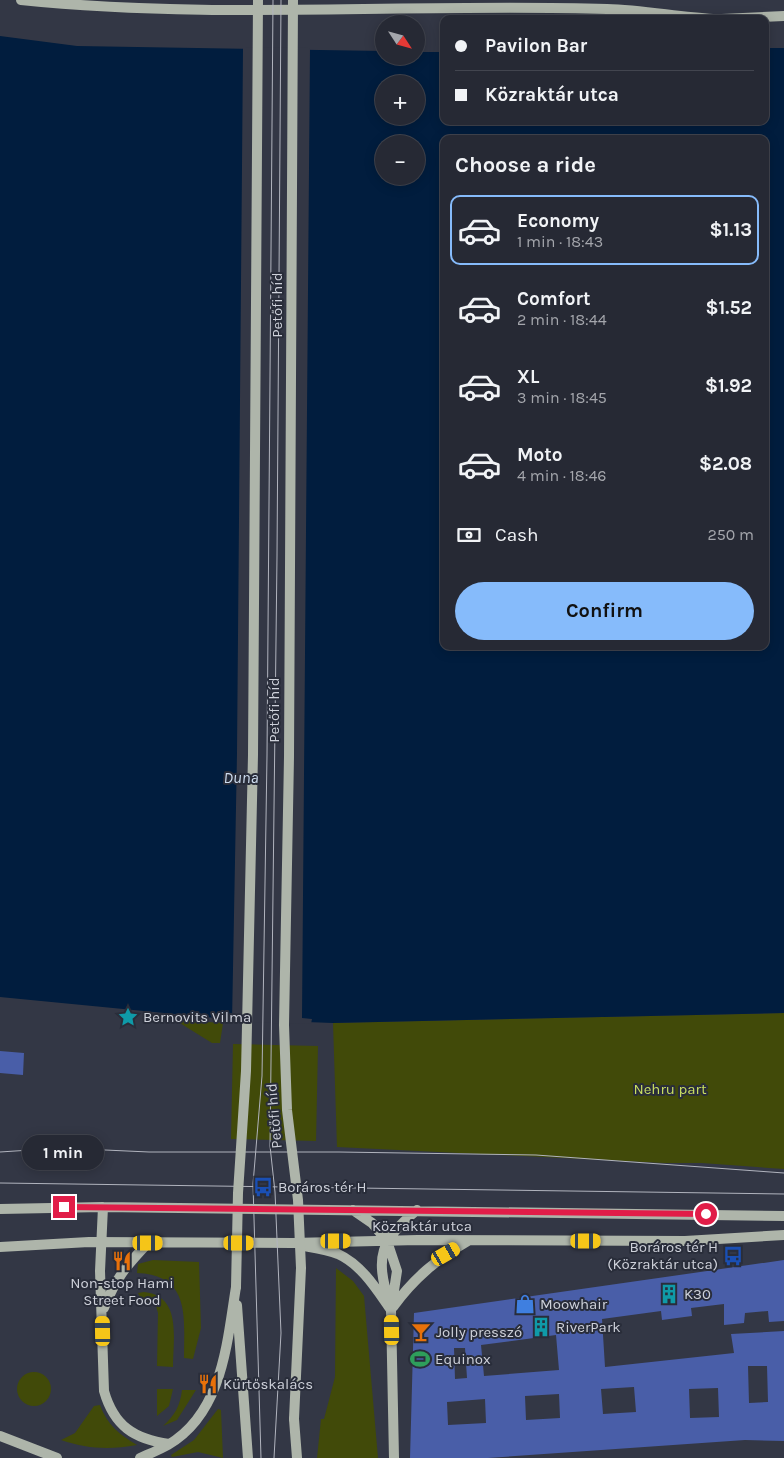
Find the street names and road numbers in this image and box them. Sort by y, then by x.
street label: Petőfi híd [268,272,286,338]
street label: Petőfi híd [265,677,283,743]
street label: Petőfi híd [262,1083,286,1149]
street label: Közraktár utca [372,1217,472,1235]

